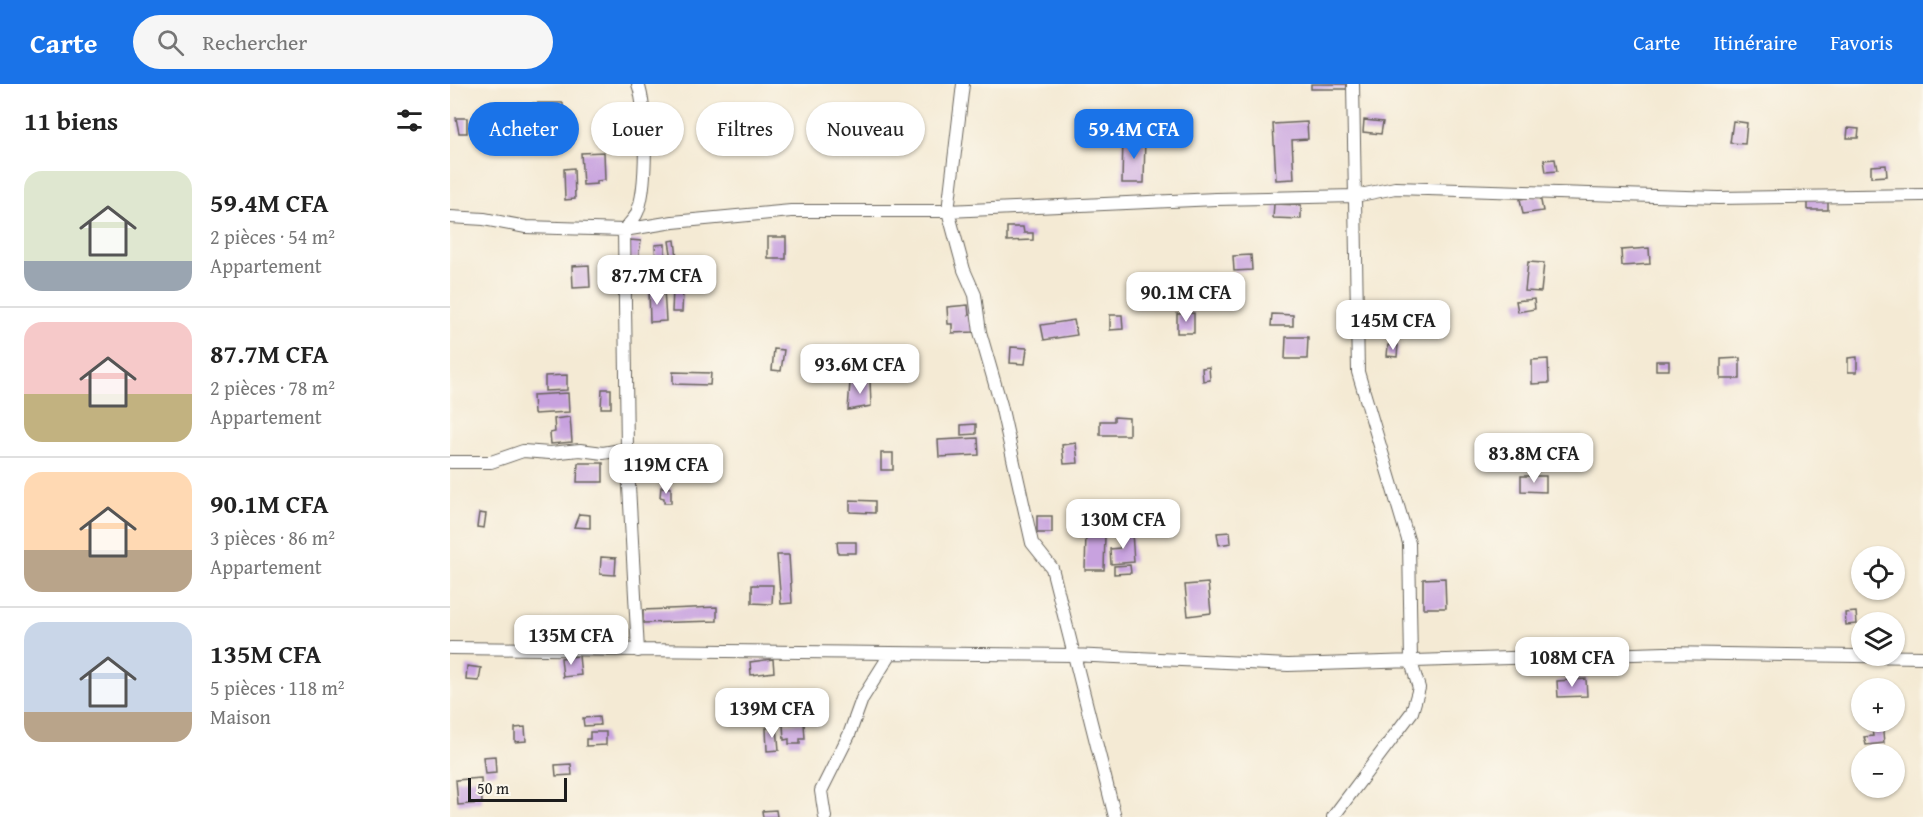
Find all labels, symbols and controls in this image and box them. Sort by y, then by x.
search box [133,15,553,69]
text: Carte [30,22,97,63]
icon: search [154,26,187,59]
text: Rechercher [202,26,307,58]
text: Carte [1633,27,1680,58]
text: Itinéraire [1713,27,1797,58]
text: Favoris [1830,27,1893,58]
text: 11 biens [24,101,118,140]
chip: Acheter [468,102,579,156]
chip: Louer [591,102,684,156]
chip: Filtres [696,102,794,156]
chip: Nouveau [806,102,925,156]
icon: filters [393,104,426,137]
pin: 59.4M CFA [1065,109,1203,160]
text: 59.4M CFA [1088,114,1180,143]
text: 59.4M CFA [210,183,329,222]
icon: home [72,195,144,267]
text: 2 pièces · 54 m² [210,222,335,251]
text: Appartement [210,251,322,280]
pin: 87.7M CFA [588,255,726,306]
text: 87.7M CFA [611,260,703,289]
pin: 90.1M CFA [1117,272,1255,323]
text: 90.1M CFA [1140,277,1232,306]
pin: 145M CFA [1331,300,1455,351]
text: 145M CFA [1350,305,1436,334]
text: 87.7M CFA [210,334,329,373]
pin: 93.6M CFA [791,344,929,395]
icon: home [72,346,144,418]
text: 93.6M CFA [814,349,906,378]
text: 2 pièces · 78 m² [210,373,335,402]
text: Appartement [210,402,322,431]
pin: 83.8M CFA [1465,433,1603,484]
text: 83.8M CFA [1488,438,1580,467]
pin: 119M CFA [604,444,728,495]
text: 119M CFA [623,449,709,478]
text: 90.1M CFA [210,484,329,523]
icon: home [72,496,144,568]
pin: 130M CFA [1061,499,1185,550]
text: 130M CFA [1080,504,1166,533]
text: 3 pièces · 86 m² [210,523,335,552]
map controls [1851,546,1905,798]
button: locate [1851,546,1905,600]
text: Appartement [210,552,322,581]
button: layers [1851,612,1905,666]
pin: 135M CFA [509,615,633,666]
text: 135M CFA [528,620,614,649]
text: 135M CFA [210,634,321,673]
pin: 108M CFA [1510,637,1634,688]
text: 108M CFA [1529,642,1615,671]
icon: home [72,646,144,718]
text: 5 pièces · 118 m² [210,673,345,702]
button: + [1851,678,1905,732]
pin: 139M CFA [710,688,834,739]
text: 139M CFA [729,693,815,722]
text: Maison [210,702,271,731]
button: − [1851,744,1905,798]
scale bar [468,775,567,802]
text: 50 m [477,776,509,800]

